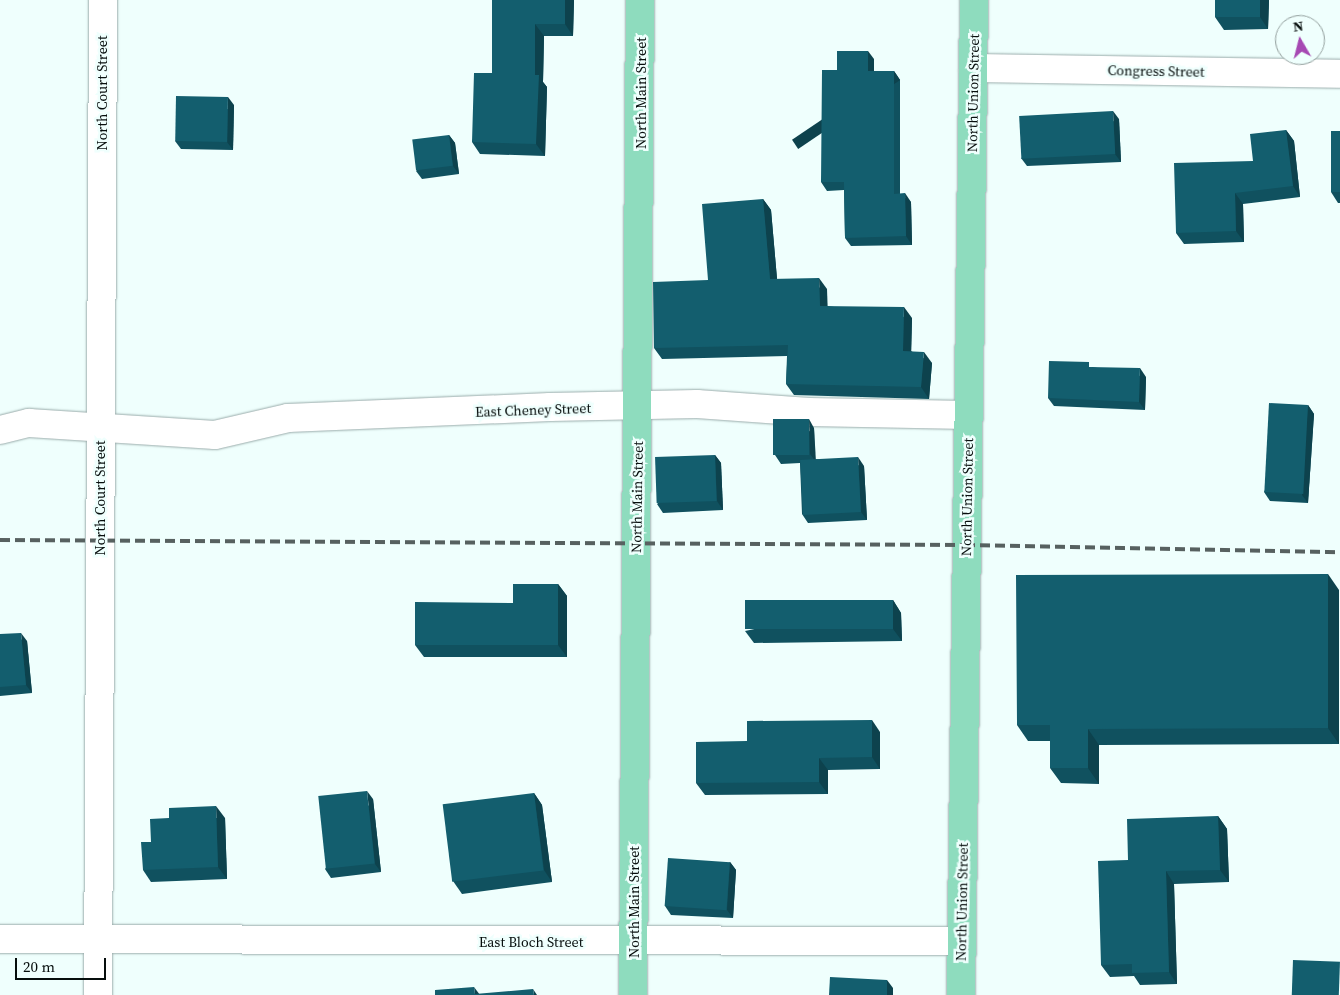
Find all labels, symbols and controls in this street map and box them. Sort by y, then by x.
north arrow [1275,15,1325,65]
text: N [1292,16,1304,37]
street label: North Union Street [964,34,982,152]
street label: North Court Street [94,36,110,150]
street label: North Main Street [633,37,649,149]
street label: Congress Street [1107,62,1205,80]
street label: East Cheney Street [475,400,591,420]
street label: North Union Street [958,438,976,556]
street label: North Court Street [92,441,108,555]
street label: North Main Street [628,441,646,553]
street label: North Union Street [953,843,971,961]
street label: North Main Street [626,846,642,958]
street label: East Bloch Street [479,934,583,950]
scale bar [18,948,109,980]
text: 20 m [23,956,55,977]

